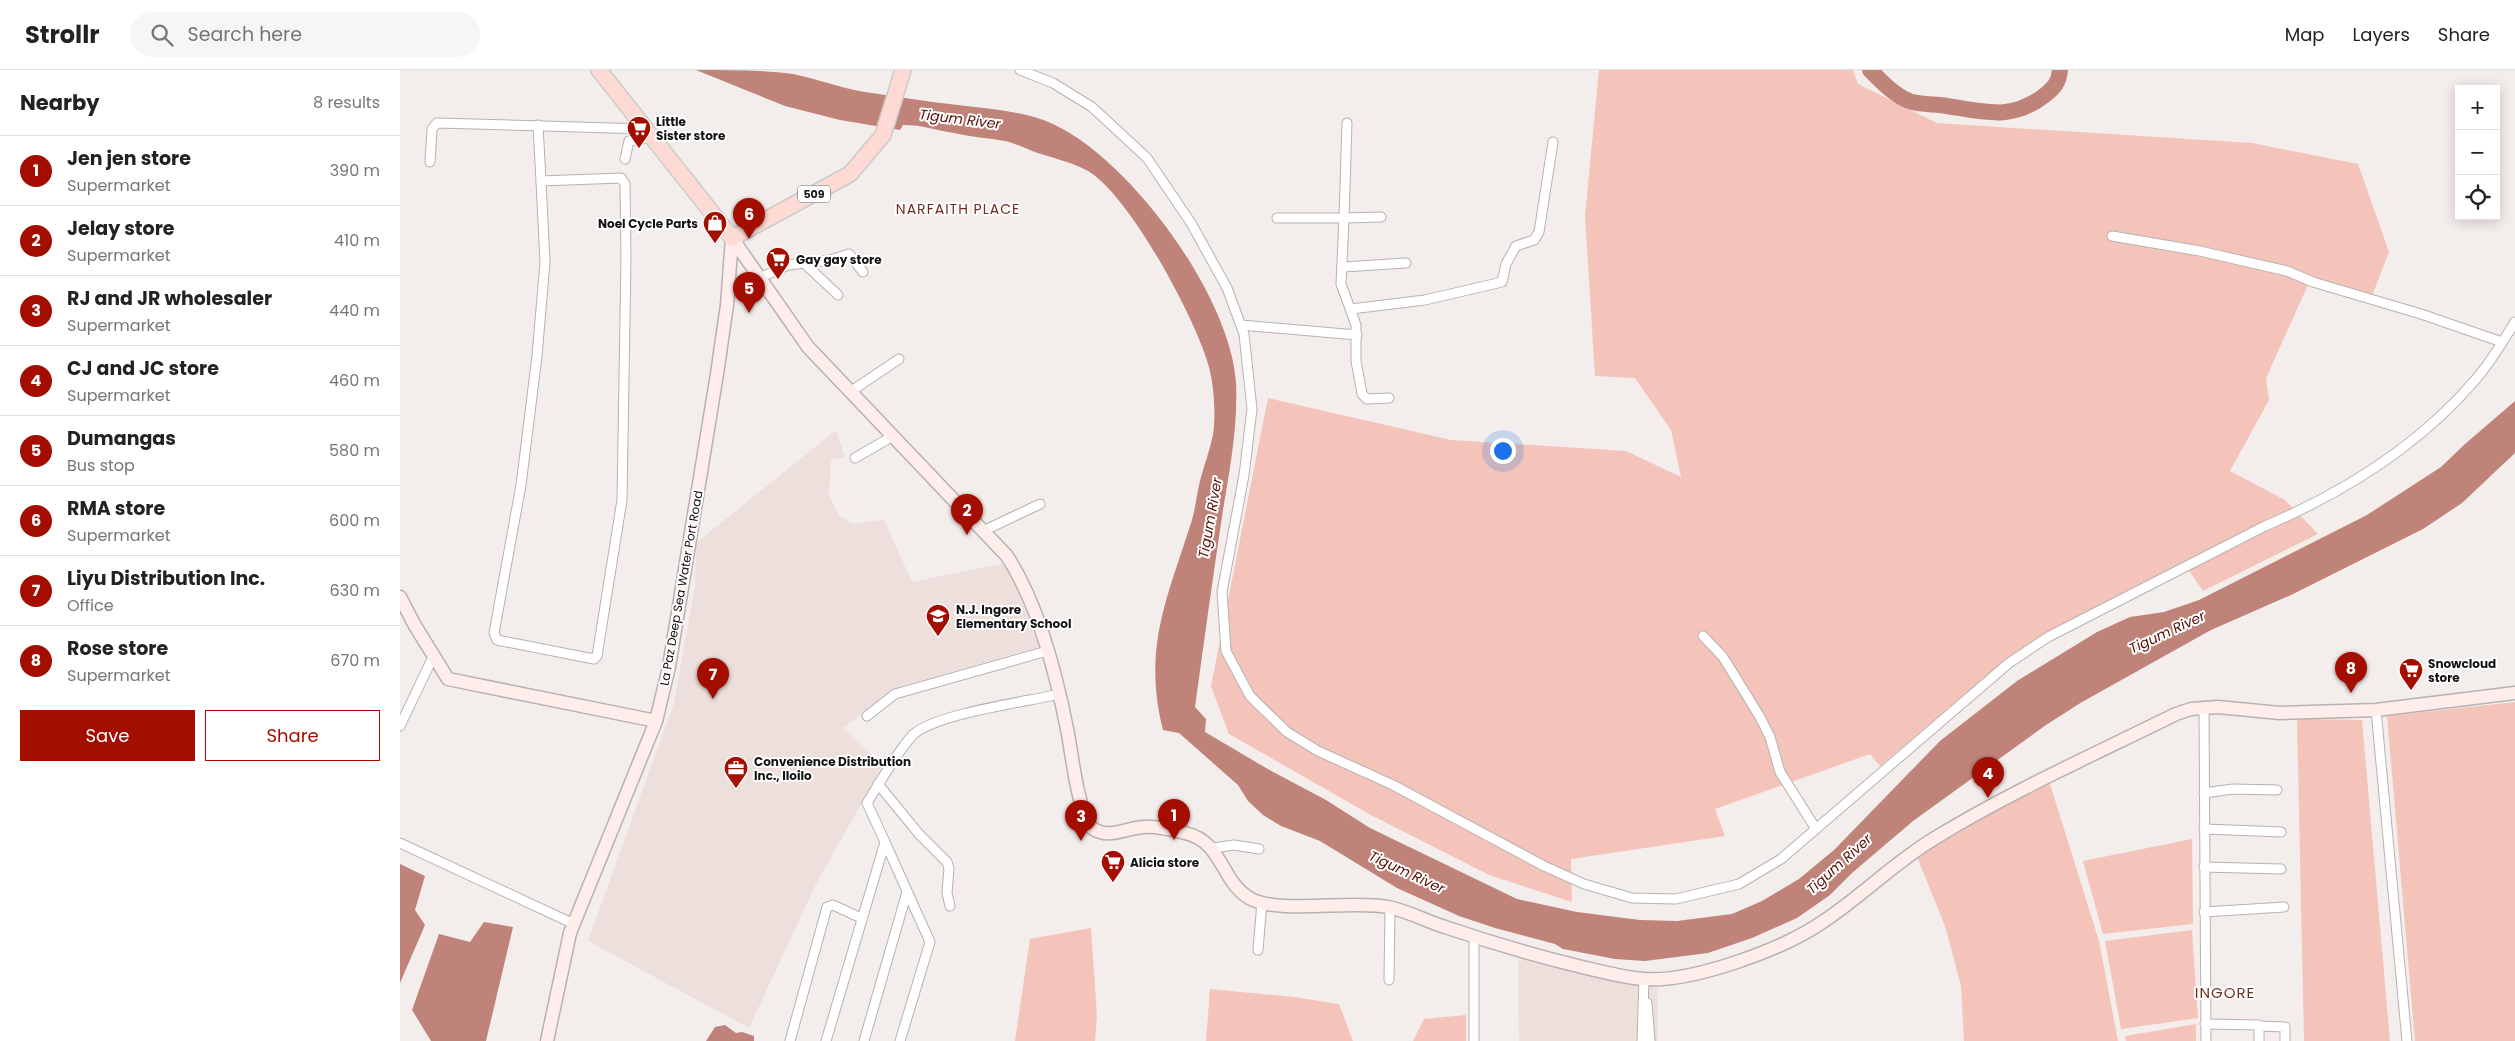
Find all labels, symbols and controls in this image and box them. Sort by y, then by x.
search box [130,12,480,57]
text: Strollr [25,18,100,51]
icon: search [148,21,176,49]
text: Search here [188,21,302,48]
text: Map [2285,22,2325,47]
text: Layers [2353,22,2410,47]
text: Share [2438,22,2490,47]
map controls [2455,85,2500,220]
button: + [2455,85,2500,130]
text: Nearby [20,88,100,117]
text: 8 results [313,91,380,114]
water label: Tigum River [918,104,1003,134]
place label: Little Sister store [656,113,726,144]
supermarket icon: Little Sister store [626,115,652,149]
button: − [2455,130,2500,175]
text: Jen jen store [67,145,191,172]
text: 1 [33,159,39,182]
text: 390 m [330,159,380,182]
text: Supermarket [67,174,171,197]
button: locate [2455,175,2500,220]
road number: 509 [798,186,830,202]
pin: 6 [733,198,765,239]
district label: NARFAITH PLACE [896,199,1020,219]
shop icon: Noel Cycle Parts [702,210,728,244]
text: Jelay store [67,215,174,242]
place label: Noel Cycle Parts [598,215,698,232]
text: 2 [31,229,41,252]
text: 410 m [334,229,380,252]
text: Supermarket [67,244,171,267]
supermarket icon: Gay gay store [765,246,791,280]
place label: Gay gay store [796,251,882,268]
pin: 5 [733,272,765,313]
text: RJ and JR wholesaler [67,285,272,312]
text: 3 [31,299,41,322]
text: 440 m [329,299,380,322]
text: Supermarket [67,314,171,337]
text: CJ and JC store [67,355,219,382]
text: 4 [31,369,41,392]
text: 460 m [329,369,380,392]
text: Supermarket [67,384,171,407]
text: Dumangas [67,425,176,452]
your location [1490,438,1516,464]
text: 5 [31,439,41,462]
text: 580 m [329,439,380,462]
text: Bus stop [67,454,135,477]
water label: Tigum River [1193,475,1227,560]
street label: La Paz Deep Sea Water Port Road [655,489,707,687]
pin: 2 [951,494,983,535]
text: RMA store [67,495,165,522]
text: 6 [31,509,41,532]
text: 600 m [329,509,380,532]
text: Supermarket [67,524,171,547]
text: Liyu Distribution Inc. [67,565,265,592]
text: 7 [32,579,40,602]
text: 630 m [330,579,380,602]
text: Office [67,594,114,617]
place label: N.J. Ingore Elementary School [956,601,1071,632]
school or university icon: N.J. Ingore Elementary School [925,603,951,637]
water label: Tigum River [2126,605,2209,658]
text: Rose store [67,635,168,662]
text: 8 [31,649,41,672]
text: 670 m [330,649,380,672]
pin: 8 [2335,652,2367,693]
place label: Snowcloud store [2428,655,2496,686]
supermarket icon: Snowcloud store [2398,657,2424,691]
pin: 7 [697,658,729,699]
text: Supermarket [67,664,171,687]
button: Save [20,710,195,761]
button: Share [205,710,380,761]
place label: Convenience Distribution Inc., Iloilo [754,753,911,784]
office icon: Convenience Distribution Inc., Iloilo [723,755,749,789]
pin: 4 [1972,757,2004,798]
pin: 1 [1158,799,1190,840]
pin: 3 [1065,800,1097,841]
water label: Tigum River [1802,829,1877,899]
water label: Tigum River [1366,846,1449,899]
supermarket icon: Alicia store [1100,849,1126,883]
place label: Alicia store [1130,854,1200,871]
district label: INGORE [2195,982,2255,1003]

